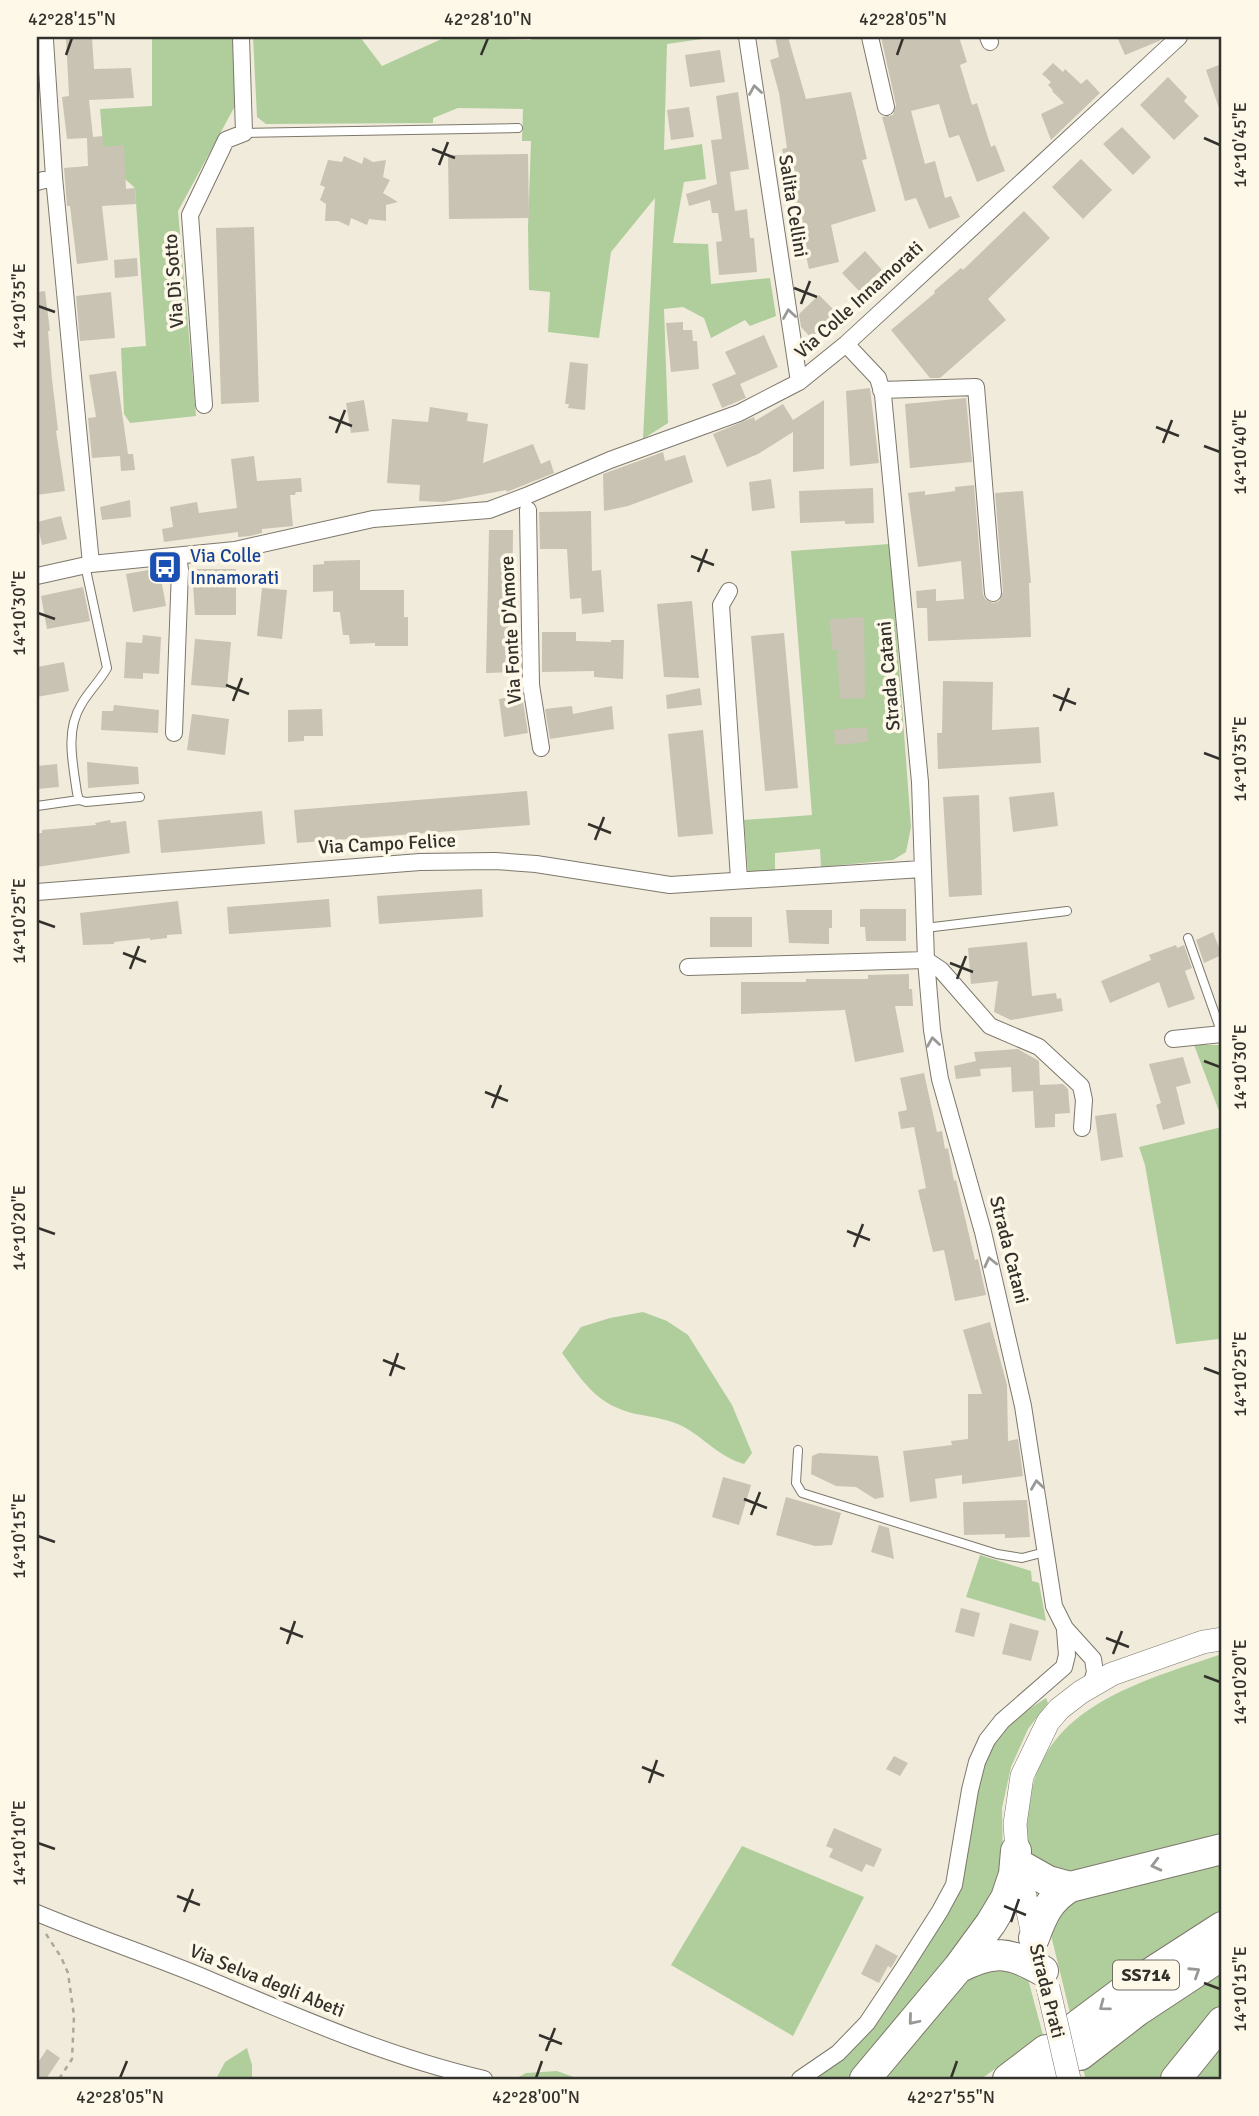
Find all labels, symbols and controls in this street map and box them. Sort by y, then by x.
text: 42°28'15"N [28,8,116,30]
text: 42°28'10"N [444,8,532,30]
text: 42°28'05"N [859,8,947,30]
one-way arrow [747,84,762,95]
text: 14°10'45"E [1229,102,1251,188]
street label: Salita Cellini [773,153,813,259]
street label: Via Di Sotto [159,233,189,329]
street label: Via Colle Innamorati [790,236,928,364]
text: 14°10'35"E [8,263,30,349]
one-way arrow [781,309,796,320]
text: 14°10'40"E [1229,409,1251,495]
place label: Via Colle Innamorati [190,544,279,590]
bus stop icon: Via Colle Innamorati [146,548,184,586]
street label: Via Fonte D'Amore [495,555,527,705]
text: 14°10'30"E [8,570,30,656]
street label: Strada Catani [872,620,906,732]
text: 14°10'35"E [1229,716,1251,802]
street label: Via Campo Felice [317,828,457,860]
text: 14°10'25"E [8,878,30,964]
text: 14°10'30"E [1229,1024,1251,1110]
one-way arrow [926,1036,941,1048]
text: 14°10'20"E [8,1185,30,1271]
street label: Strada Catani [984,1194,1034,1306]
one-way arrow [984,1256,999,1268]
text: 14°10'25"E [1229,1331,1251,1417]
one-way arrow [1029,1479,1044,1490]
text: 14°10'15"E [8,1493,30,1579]
text: 14°10'20"E [1229,1639,1251,1725]
text: 14°10'10"E [8,1800,30,1886]
one-way arrow [1150,1857,1162,1871]
street label: Via Selva degli Abeti [186,1939,348,2023]
street label: Strada Prati [1024,1941,1070,2041]
text: 14°10'15"E [1229,1946,1251,2032]
road number: SS714 [1113,1961,1179,1990]
one-way arrow [1187,1968,1200,1980]
one-way arrow [1100,1997,1112,2010]
one-way arrow [909,2012,921,2025]
text: 42°28'05"N [76,2086,164,2108]
text: 42°28'00"N [492,2086,580,2108]
text: 42°27'55"N [907,2086,995,2108]

